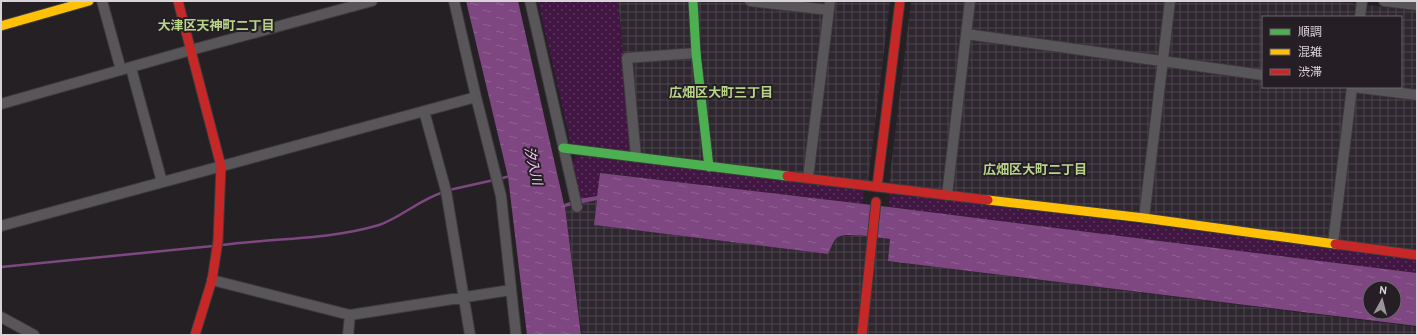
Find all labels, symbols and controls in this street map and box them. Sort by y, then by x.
legend [1262,16,1402,88]
district label: 大津区天神町二丁目 [157,18,275,35]
text: 順調 [1298,25,1322,41]
text: 混雑 [1298,45,1322,61]
text: 渋滞 [1298,65,1322,81]
district label: 広畑区大町三丁目 [669,86,773,102]
water label: 汐入川 [520,145,545,189]
district label: 広畑区大町二丁目 [983,163,1087,179]
north arrow [1362,280,1402,320]
text: N [1378,284,1388,298]

